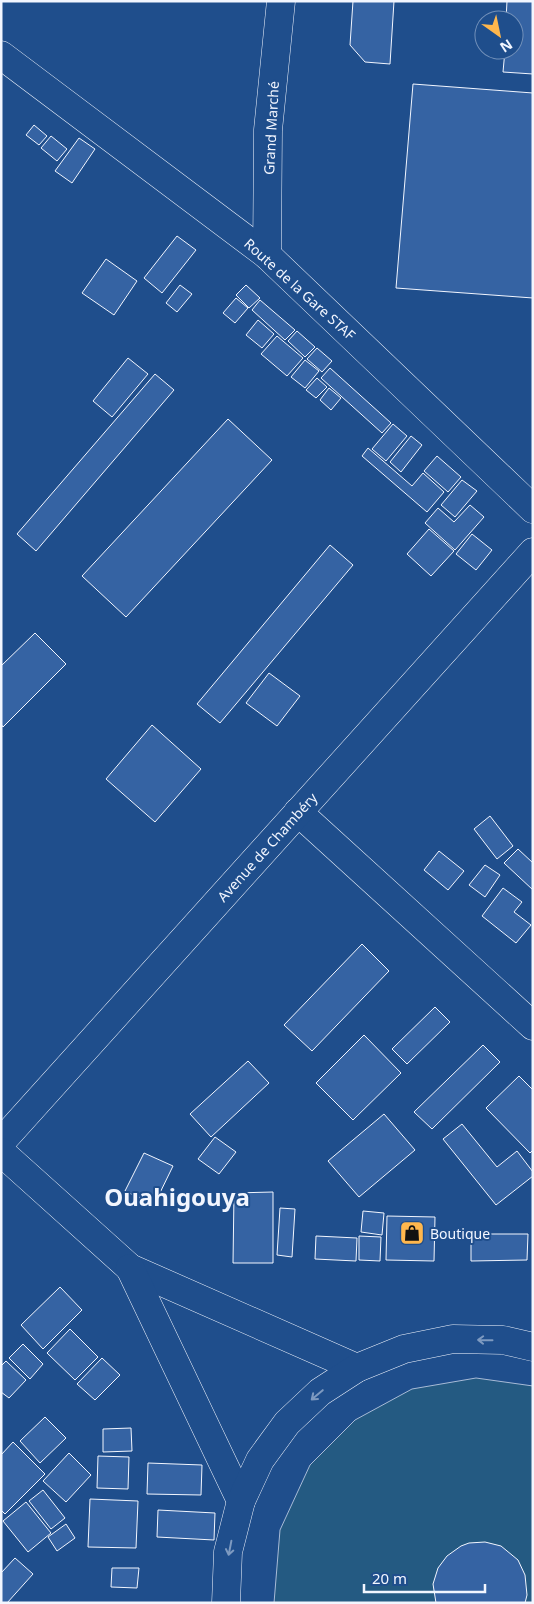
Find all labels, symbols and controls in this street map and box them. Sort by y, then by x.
north arrow [474,10,524,60]
text: N [496,35,516,57]
street label: Grand Marché [259,81,283,175]
street label: Route de la Gare STAF [240,234,360,344]
street label: Avenue de Chambéry [213,788,322,906]
district label: Ouahigouya [104,1180,250,1213]
shop icon: Boutique [399,1220,425,1246]
place label: Boutique [430,1224,490,1243]
one-way arrow [477,1335,493,1345]
one-way arrow [311,1390,324,1401]
one-way arrow [224,1540,234,1556]
scale bar [364,1562,485,1594]
text: 20 m [372,1568,407,1588]

